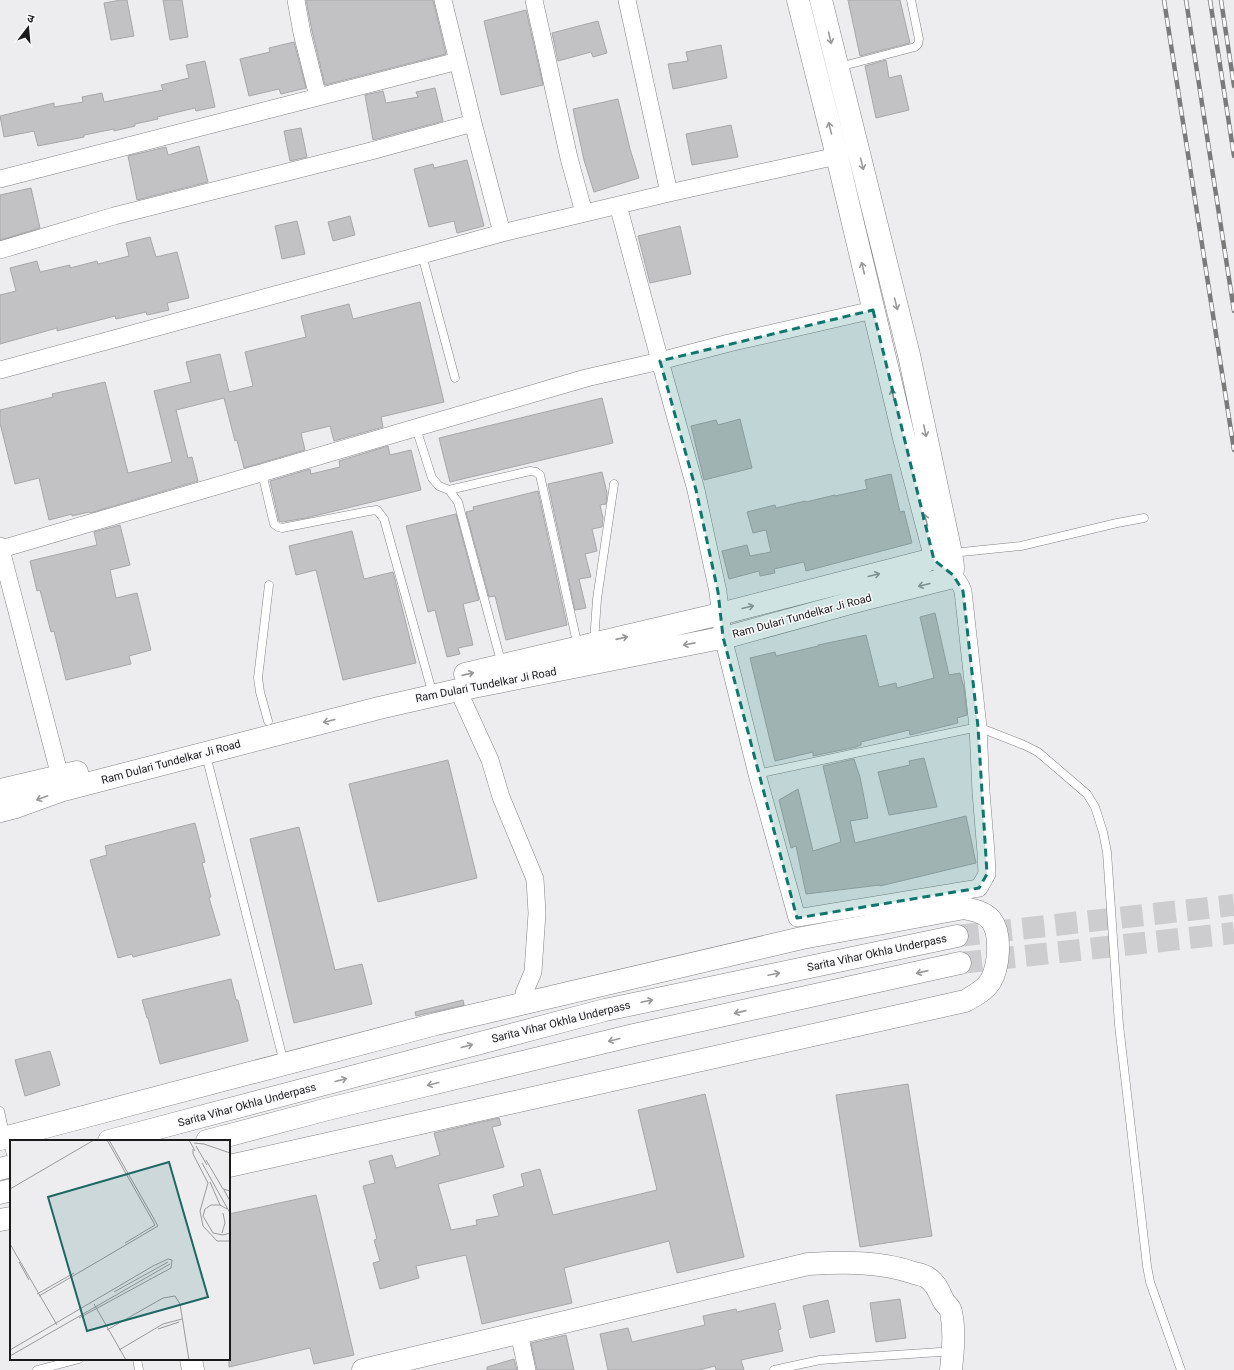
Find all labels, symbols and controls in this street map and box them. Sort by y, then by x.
north arrow [8,8,48,48]
text: उ [26,12,36,26]
one-way arrow [827,31,834,44]
one-way arrow [826,122,834,135]
one-way arrow [859,157,866,170]
one-way arrow [859,262,867,275]
one-way arrow [893,297,900,310]
one-way arrow [889,388,897,401]
one-way arrow [921,424,929,437]
one-way arrow [921,514,929,527]
one-way arrow [867,570,880,578]
one-way arrow [917,581,930,589]
street label: Ram Dulari Tundelkar Ji Road [731,591,873,641]
one-way arrow [741,603,754,610]
one-way arrow [615,633,628,641]
one-way arrow [683,641,696,649]
street label: Ram Dulari Tundelkar Ji Road [414,665,558,705]
one-way arrow [461,669,474,677]
one-way arrow [323,717,336,725]
street label: Ram Dulari Tundelkar Ji Road [100,737,242,787]
one-way arrow [36,794,48,802]
street label: Sarita Vihar Okhla Underpass [806,932,948,974]
one-way arrow [916,968,929,976]
one-way arrow [767,970,780,978]
one-way arrow [640,997,653,1005]
street label: Sarita Vihar Okhla Underpass [490,998,632,1046]
one-way arrow [734,1008,747,1016]
one-way arrow [607,1037,620,1045]
one-way arrow [460,1042,473,1050]
one-way arrow [334,1076,347,1083]
street label: Sarita Vihar Okhla Underpass [177,1080,318,1130]
one-way arrow [427,1081,440,1088]
inset map [10,1140,230,1360]

